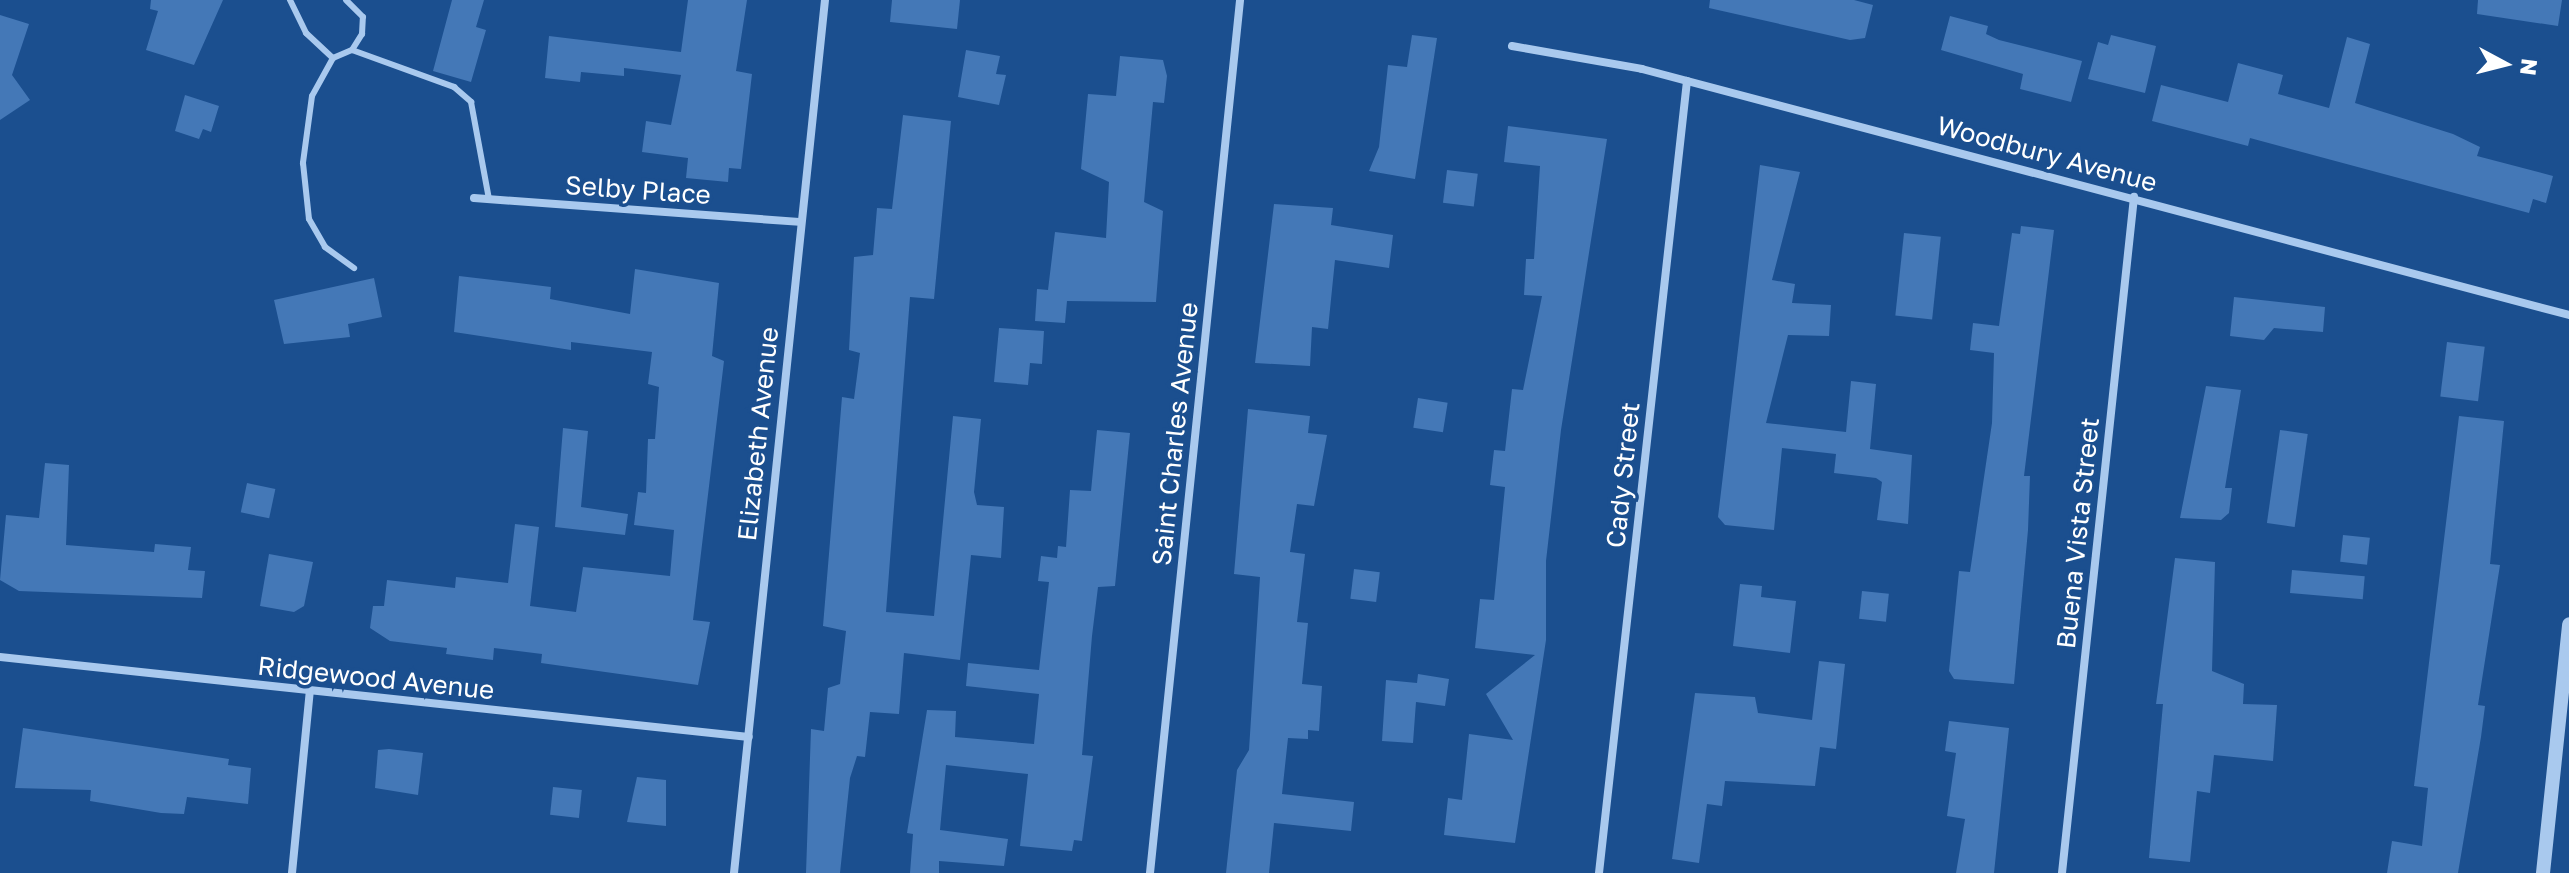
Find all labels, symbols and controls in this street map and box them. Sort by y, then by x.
north arrow [2465,24,2545,104]
text: N [2515,57,2544,77]
street label: Woodbury Avenue [1934,110,2160,198]
street label: Selby Place [564,169,712,211]
street label: Saint Charles Avenue [1146,301,1204,567]
street label: Elizabeth Avenue [731,326,785,542]
street label: Cady Street [1600,401,1646,549]
street label: Buena Vista Street [2050,416,2106,650]
street label: Ridgewood Avenue [256,650,496,706]

